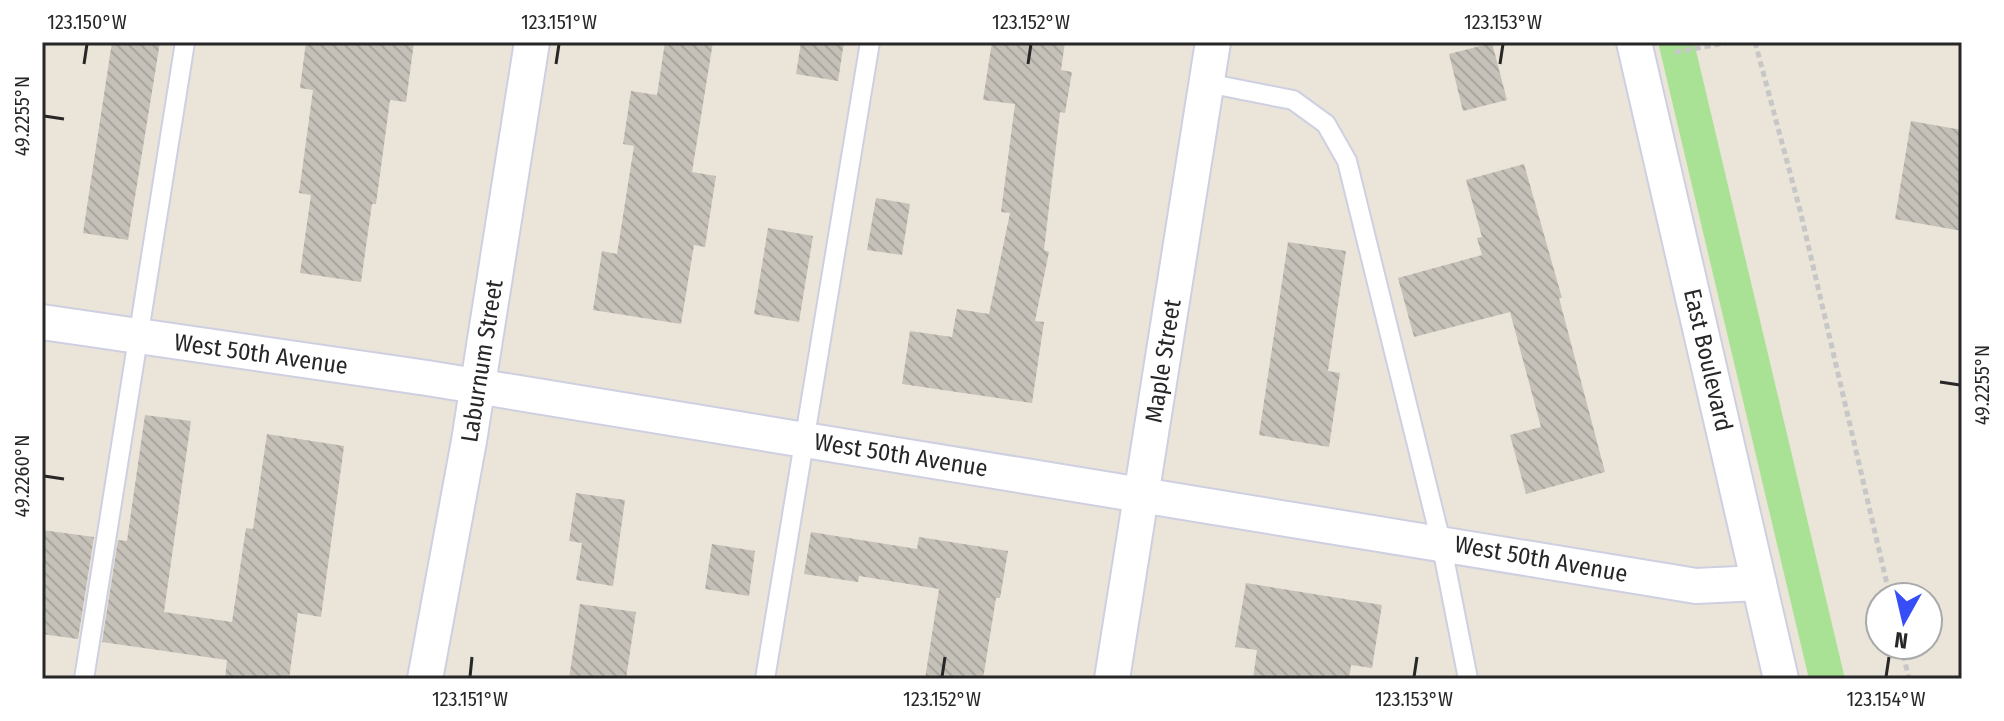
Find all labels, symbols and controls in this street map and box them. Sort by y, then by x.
text: 123.150°W [47,10,127,34]
text: 123.151°W [521,10,597,34]
text: 123.152°W [992,10,1070,34]
text: 123.153°W [1464,10,1542,34]
text: 49.2255°N [10,76,34,156]
street label: Laburnum Street [455,278,509,444]
street label: East Boulevard [1678,286,1738,434]
street label: Maple Street [1139,297,1187,425]
street label: West 50th Avenue [172,328,350,380]
text: 49.2255°N [1970,345,1994,425]
street label: West 50th Avenue [812,427,990,483]
text: 49.2260°N [10,435,34,517]
street label: West 50th Avenue [1452,530,1630,588]
north arrow [1864,581,1944,661]
text: N [1893,626,1910,655]
text: 123.151°W [432,687,508,711]
text: 123.152°W [903,687,981,711]
text: 123.153°W [1375,687,1453,711]
text: 123.154°W [1847,687,1925,711]

